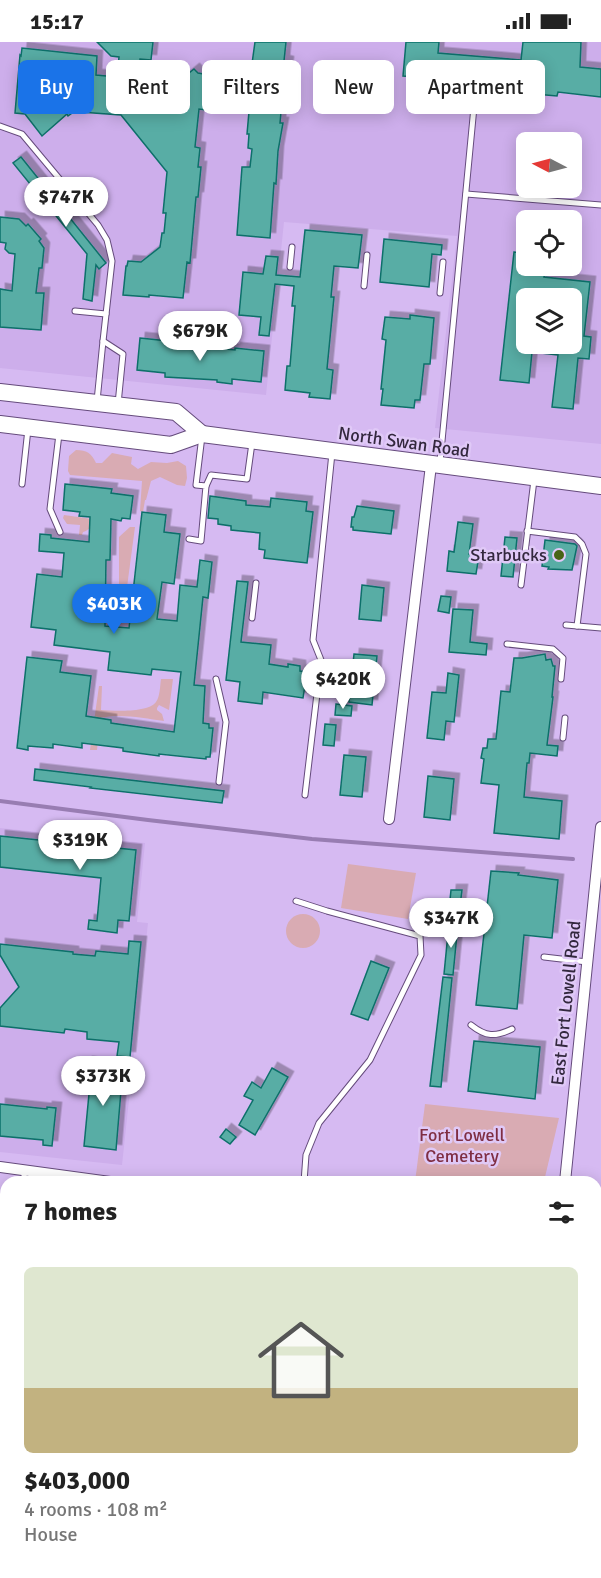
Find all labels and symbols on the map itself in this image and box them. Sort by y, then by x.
north arrow [516,132,582,198]
pin: $747K [24,177,108,228]
pin: $679K [158,311,242,362]
street label: North Swan Road [337,422,471,462]
place label: Starbucks [470,544,547,566]
marker: Starbucks [552,548,566,562]
pin: $403K [72,584,156,635]
pin: $420K [301,659,385,710]
pin: $319K [38,820,122,871]
pin: $347K [409,898,493,949]
street label: East Fort Lowell Road [546,920,586,1086]
pin: $373K [61,1056,145,1107]
park label: Fort Lowell Cemetery [419,1124,505,1167]

